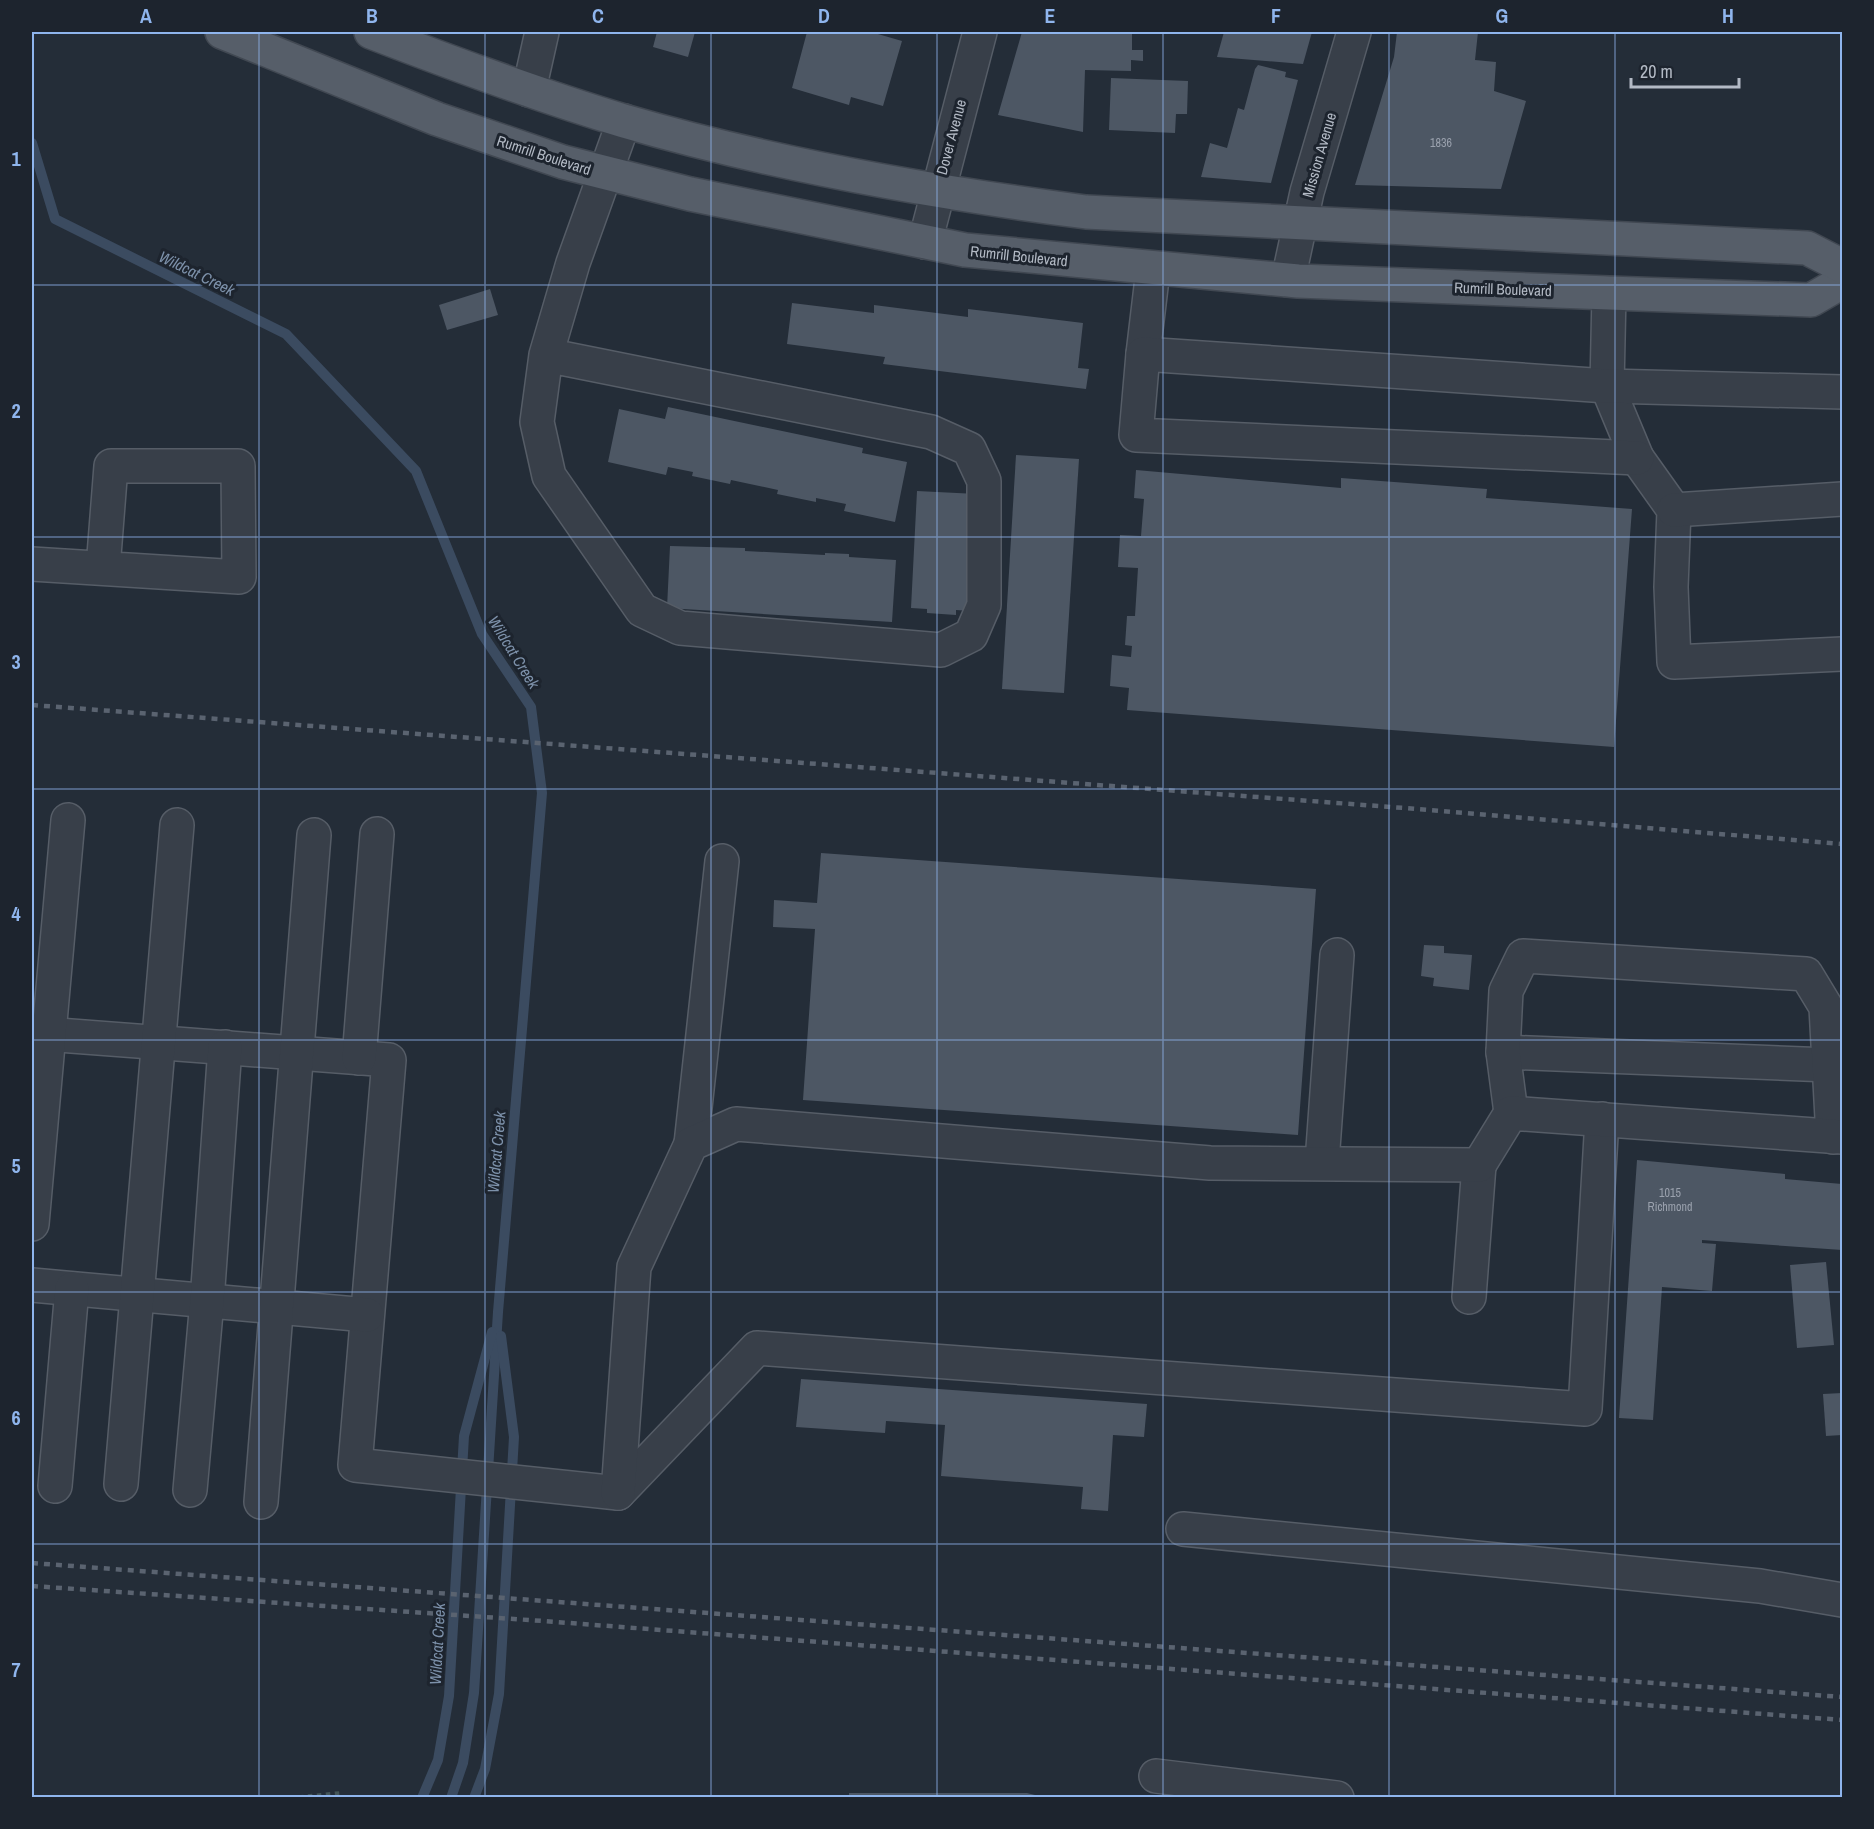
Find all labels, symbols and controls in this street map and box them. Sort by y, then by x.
text: A [140,2,152,29]
text: B [366,2,378,29]
text: C [592,2,604,29]
text: D [818,2,830,29]
text: E [1045,2,1056,29]
text: F [1271,2,1281,29]
text: G [1496,2,1508,29]
text: H [1722,2,1734,29]
scale bar [1631,51,1739,89]
text: 20 m [1640,59,1673,84]
street label: Dover Avenue [931,97,971,177]
street label: Mission Avenue [1297,110,1341,200]
street label: Rumrill Boulevard [494,130,594,180]
house number: 1836 [1430,135,1452,151]
text: 1 [11,145,21,172]
street label: Rumrill Boulevard [969,240,1069,272]
water label: Wildcat Creek [155,245,239,301]
street label: Rumrill Boulevard [1454,277,1552,301]
text: 2 [11,397,21,424]
water label: Wildcat Creek [483,611,545,693]
text: 3 [11,648,21,675]
text: 4 [11,900,21,927]
water label: Wildcat Creek [481,1110,511,1194]
text: 5 [11,1152,21,1179]
house number: 1015 Richmond [1648,1185,1692,1215]
text: 6 [11,1404,21,1431]
water label: Wildcat Creek [424,1602,450,1686]
text: 7 [11,1656,21,1683]

